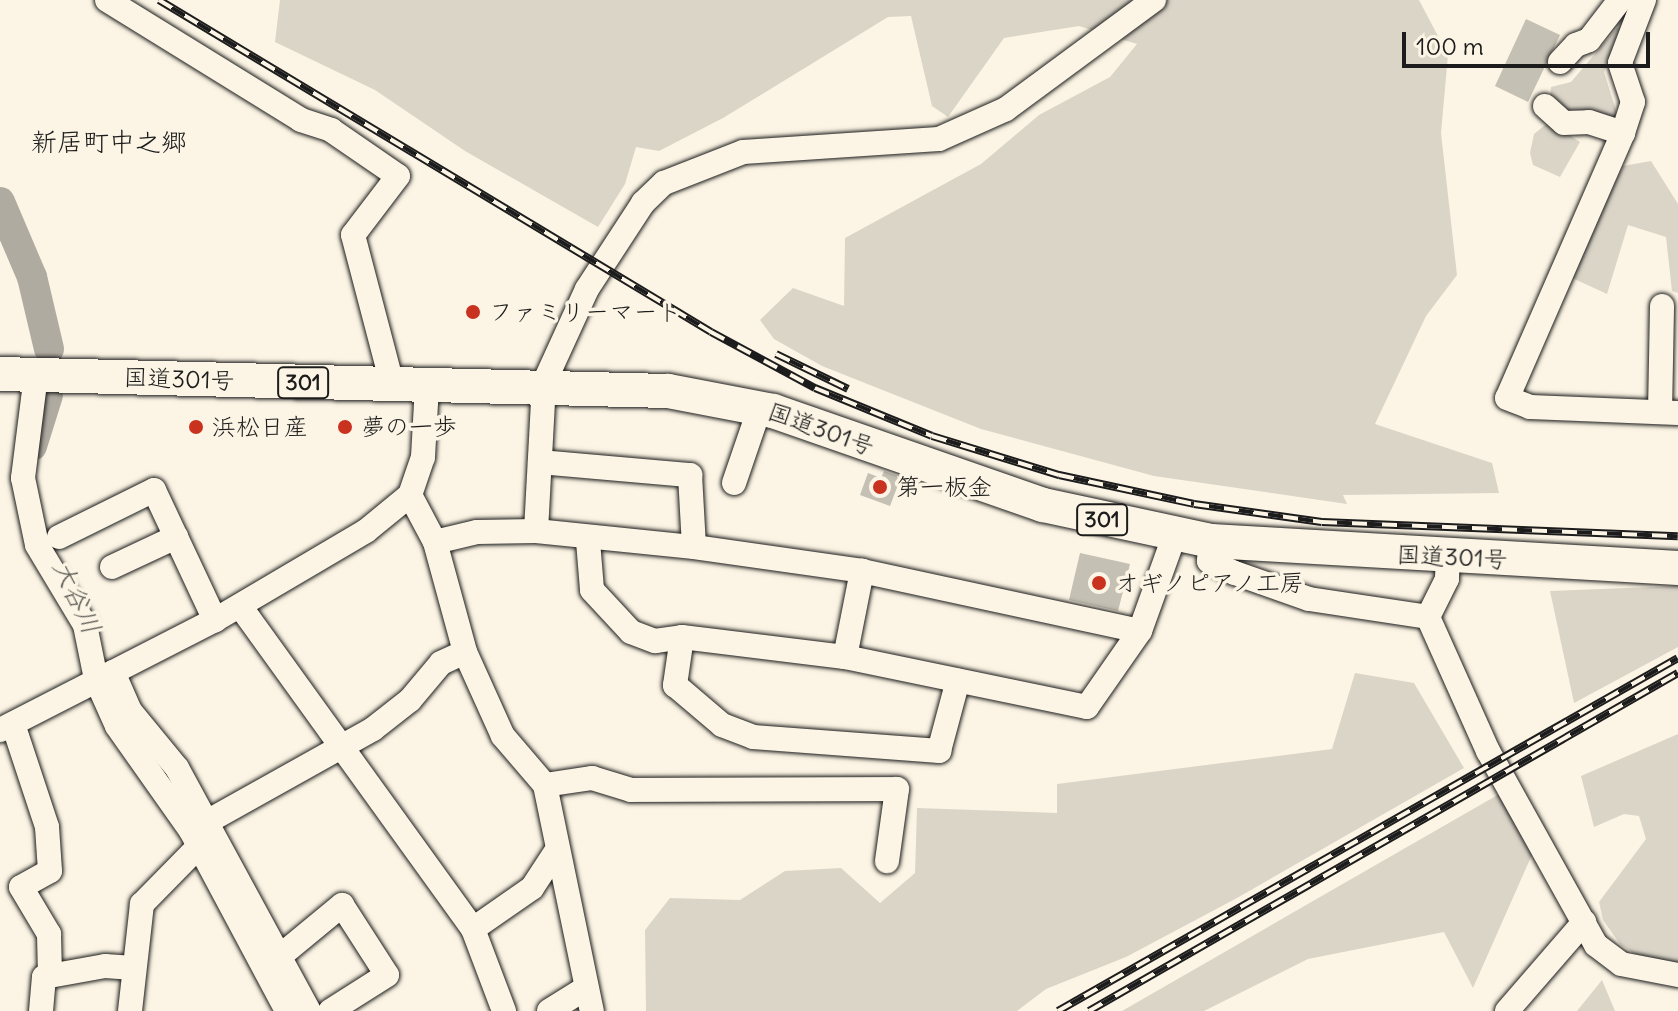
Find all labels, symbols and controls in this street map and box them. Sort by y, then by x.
scale bar [1406,16,1654,66]
text: 100 m [1416,31,1484,61]
district label: 新居町中之郷 [31,126,187,158]
place label: ファミリーマート [489,298,681,326]
marker: ファミリーマート [464,303,482,321]
street label: 国道301号 [123,363,235,395]
road number: 301 [277,365,329,401]
street label: 国道301号 [764,396,878,462]
place label: 浜松日産 [212,413,308,441]
place label: 夢の一歩 [361,413,457,441]
marker: 浜松日産 [187,418,205,436]
marker: 夢の一歩 [336,418,354,436]
place label: 第一板金 [896,473,992,501]
marker: 第一板金 [871,478,889,496]
road number: 301 [1076,502,1128,538]
street label: 国道301号 [1396,540,1508,574]
water label: 大谷川 [46,555,108,639]
place label: オギノピアノ工房 [1115,569,1307,597]
marker: オギノピアノ工房 [1090,574,1108,592]

